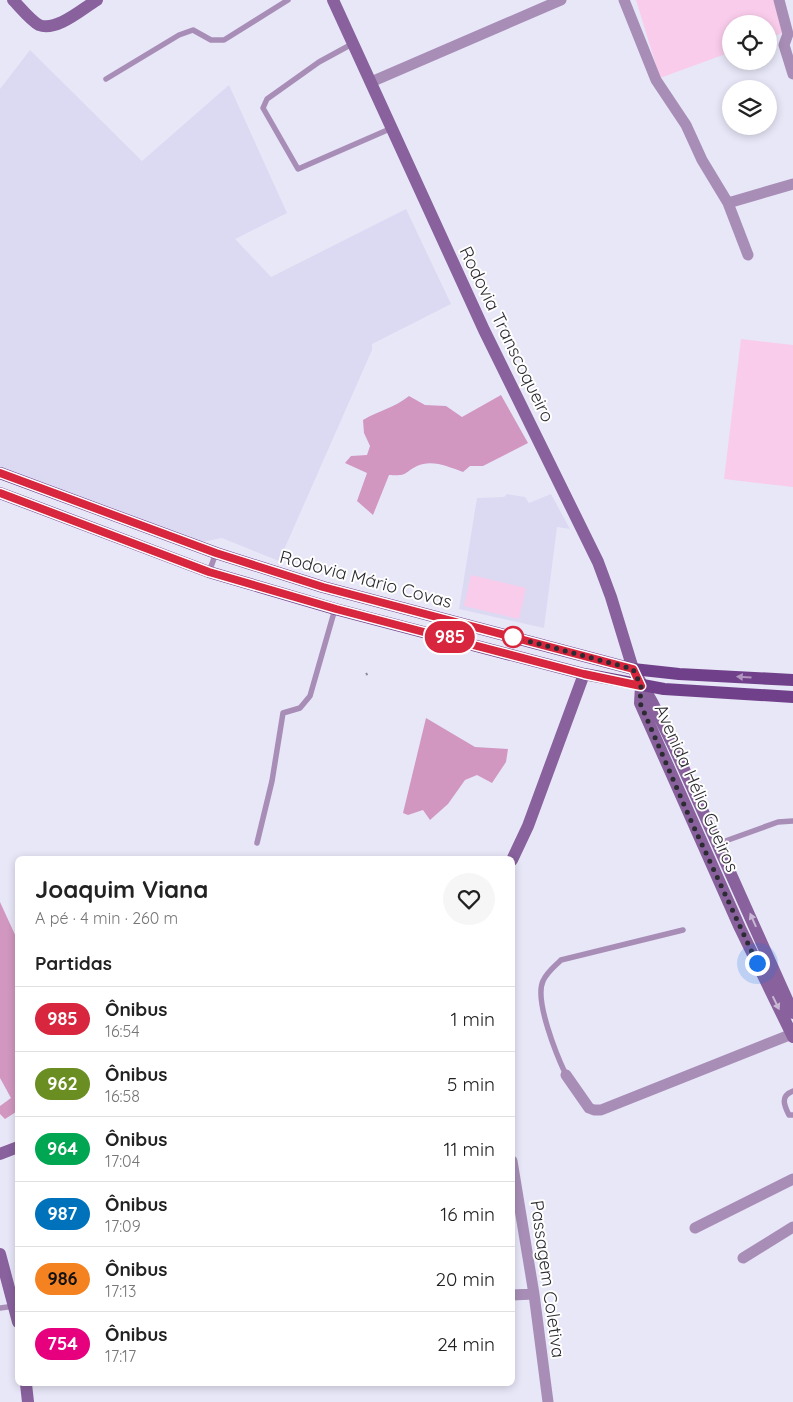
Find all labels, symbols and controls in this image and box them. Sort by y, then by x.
map controls [722,15,777,135]
button: locate [722,15,777,70]
button: layers [722,80,777,135]
street label: Rodovia Transcoqueiro [454,242,560,426]
street label: Rodovia Mário Covas [277,545,455,613]
line badge: 985 [421,621,479,653]
text: 985 [435,625,465,648]
unlabelled marker [502,626,524,648]
one-way arrow [736,673,752,681]
street label: Avenida Hélio Gueiros [650,701,744,875]
button: heart [443,873,495,925]
text: Joaquim Viana [35,874,208,904]
text: A pé · 4 min · 260 m [35,908,178,928]
one-way arrow [748,913,756,927]
text: Partidas [35,951,112,975]
your location [745,951,770,976]
one-way arrow [773,996,781,1010]
text: Ônibus [105,997,167,1021]
text: 985 [47,1007,78,1030]
text: 1 min [450,1007,495,1031]
text: 16:54 [105,1021,140,1041]
text: Ônibus [105,1062,167,1086]
text: 962 [47,1072,78,1095]
text: 5 min [447,1072,495,1096]
text: 16:58 [105,1086,140,1106]
text: Ônibus [105,1127,167,1151]
text: 964 [47,1137,78,1160]
text: 11 min [443,1137,495,1161]
text: 17:04 [105,1151,140,1171]
text: Ônibus [105,1192,167,1216]
street label: Passagem Coletiva [526,1199,570,1359]
text: 987 [48,1202,77,1225]
text: 16 min [440,1202,495,1226]
text: 17:09 [105,1216,141,1236]
text: Ônibus [105,1257,167,1281]
text: 986 [47,1267,78,1290]
text: 20 min [436,1267,495,1291]
text: 17:13 [105,1281,136,1301]
text: Ônibus [105,1322,167,1346]
text: 754 [47,1332,78,1355]
text: 24 min [437,1332,495,1356]
text: 17:17 [105,1346,136,1366]

